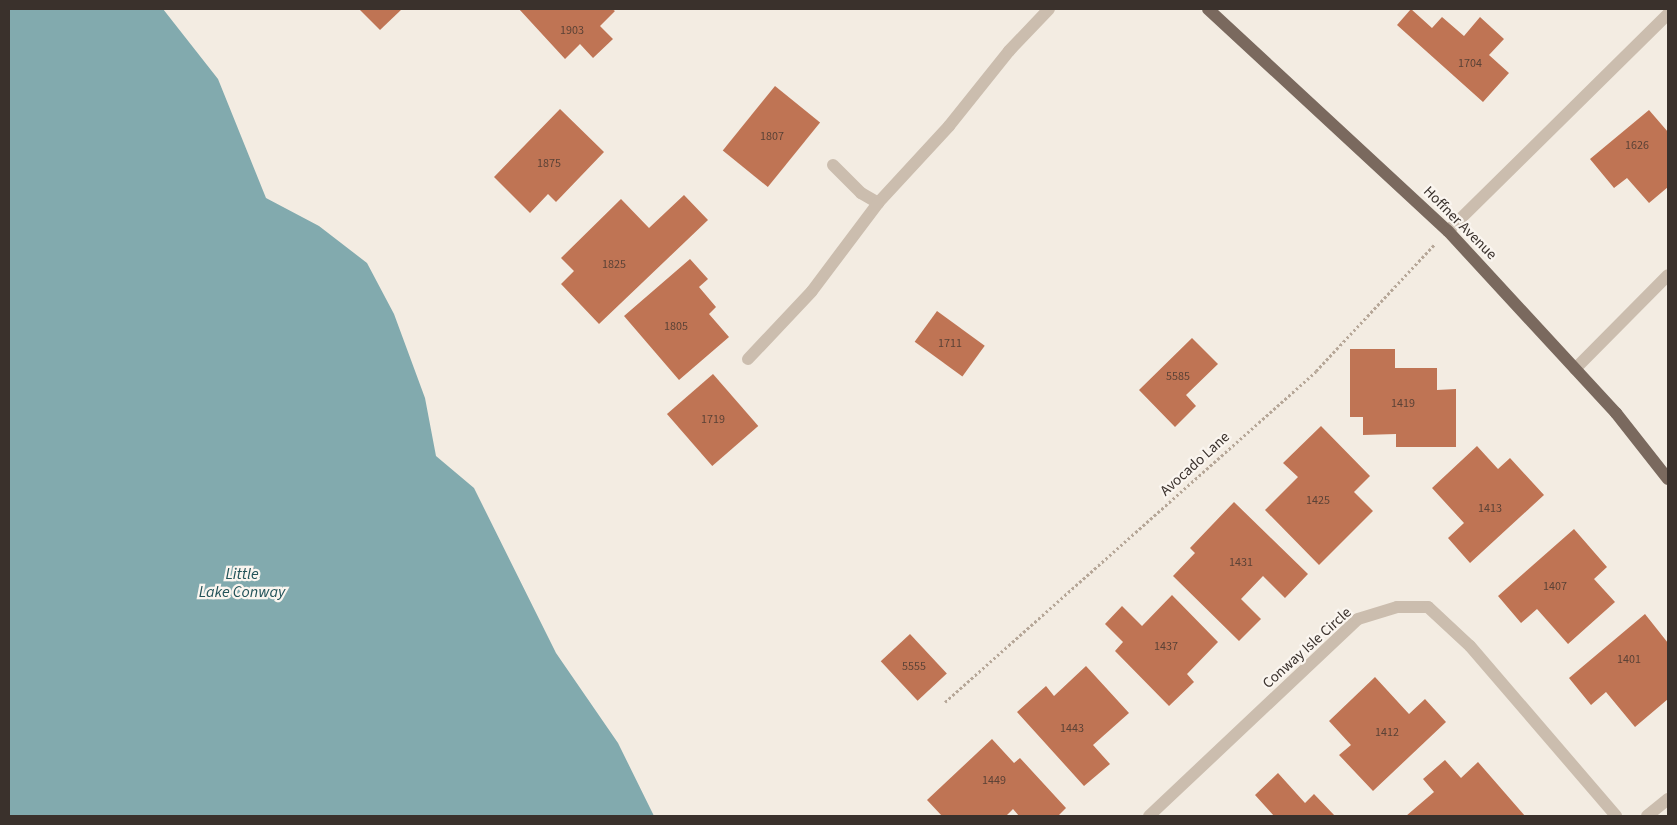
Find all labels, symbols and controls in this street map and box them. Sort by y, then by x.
house number: 1903 [560,24,584,38]
house number: 1704 [1458,57,1482,71]
house number: 1807 [760,130,784,144]
house number: 1626 [1625,139,1649,153]
house number: 1875 [537,157,561,171]
street label: Hoffner Avenue [1419,182,1501,264]
house number: 1825 [602,258,626,272]
house number: 1805 [664,320,688,334]
house number: 1711 [938,337,962,351]
house number: 5585 [1166,370,1190,384]
house number: 1419 [1391,397,1415,411]
house number: 1719 [701,413,725,427]
street label: Avocado Lane [1157,428,1233,500]
house number: 1425 [1306,494,1330,508]
house number: 1413 [1478,502,1502,516]
house number: 1431 [1229,556,1253,570]
water label: Little Lake Conway [199,564,285,602]
house number: 1407 [1543,580,1567,594]
street label: Conway Isle Circle [1259,604,1355,692]
house number: 1437 [1154,640,1178,654]
house number: 1401 [1617,653,1641,667]
house number: 5555 [902,660,926,674]
house number: 1443 [1060,722,1084,736]
house number: 1412 [1375,726,1399,740]
house number: 1449 [982,774,1006,788]

